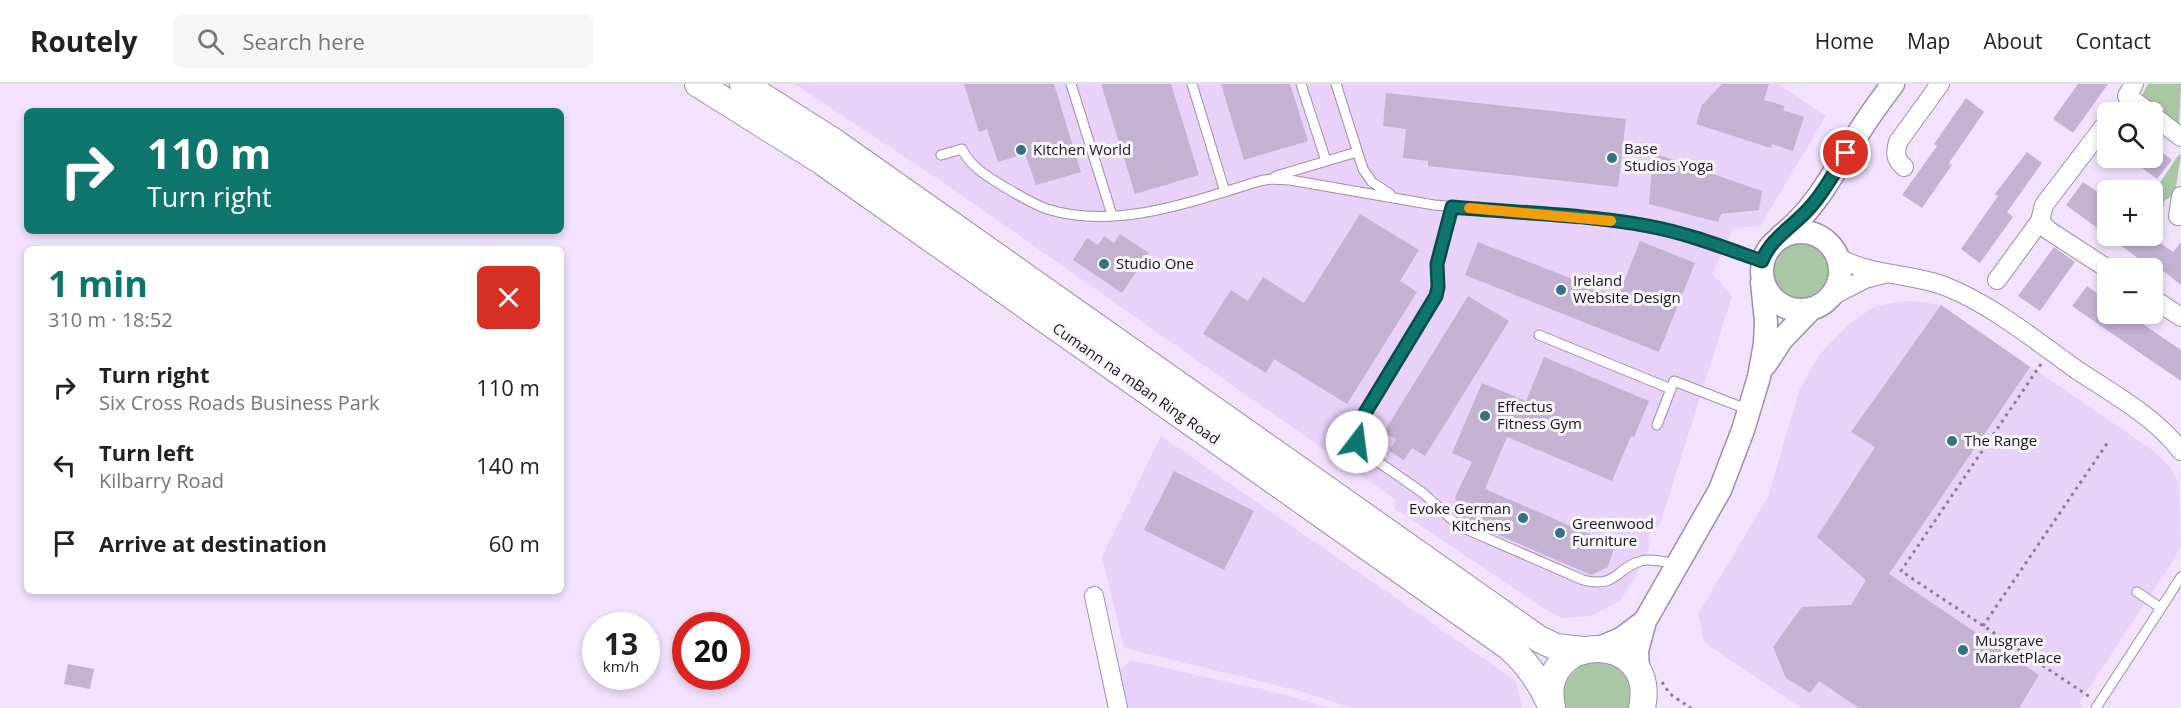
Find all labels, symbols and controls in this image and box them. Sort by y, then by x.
search box [173,14,593,68]
text: Routely [30,22,137,60]
icon: search [194,25,227,58]
text: Search here [242,26,365,56]
text: Home [1815,27,1874,55]
text: Map [1907,27,1950,55]
text: About [1983,27,2043,55]
text: Contact [2076,27,2151,55]
map controls [2097,102,2163,324]
button: search [2097,102,2163,168]
text: 110 m [147,124,271,181]
pin [1820,127,1871,178]
icon: right [48,132,126,210]
icon: arrive [1829,136,1862,169]
place label: Base Studios Yoga [1624,138,1714,175]
place label: Kitchen World [1033,139,1131,159]
marker: Kitchen World [1014,143,1028,157]
marker: Base Studios Yoga [1605,151,1619,165]
text: Turn right [147,178,272,215]
button: + [2097,180,2163,246]
place label: Studio One [1116,253,1194,273]
marker: Studio One [1097,257,1111,271]
button: − [2097,258,2163,324]
text: 1 min [48,259,148,308]
button: close [477,266,540,329]
place label: Ireland Website Design [1573,270,1681,307]
marker: Ireland Website Design [1554,283,1568,297]
text: 310 m · 18:52 [48,306,173,333]
street label: Cumann na mBan Ring Road [1049,318,1224,449]
text: Turn right [99,359,210,389]
icon: right [48,371,81,404]
text: 110 m [476,372,540,402]
text: Six Cross Roads Business Park [99,389,380,416]
place label: Effectus Fitness Gym [1497,396,1582,433]
marker: Effectus Fitness Gym [1478,409,1492,423]
position arrow [1325,410,1389,474]
place label: The Range [1964,430,2037,450]
marker: The Range [1945,434,1959,448]
text: Turn left [99,437,194,467]
icon: left [48,449,81,482]
text: 140 m [476,450,540,480]
text: Kilbarry Road [99,467,224,494]
place label: Evoke German Kitchens [1409,498,1511,535]
marker: Evoke German Kitchens [1516,511,1530,525]
place label: Greenwood Furniture [1572,513,1654,550]
marker: Greenwood Furniture [1553,526,1567,540]
icon: arrive [48,527,81,560]
text: Arrive at destination [99,528,327,558]
text: 60 m [489,528,540,558]
speed limit sign: 20 [672,612,750,690]
text: 13 [604,623,638,664]
place label: Musgrave MarketPlace [1975,630,2061,667]
marker: Musgrave MarketPlace [1956,643,1970,657]
text: km/h [603,656,639,676]

